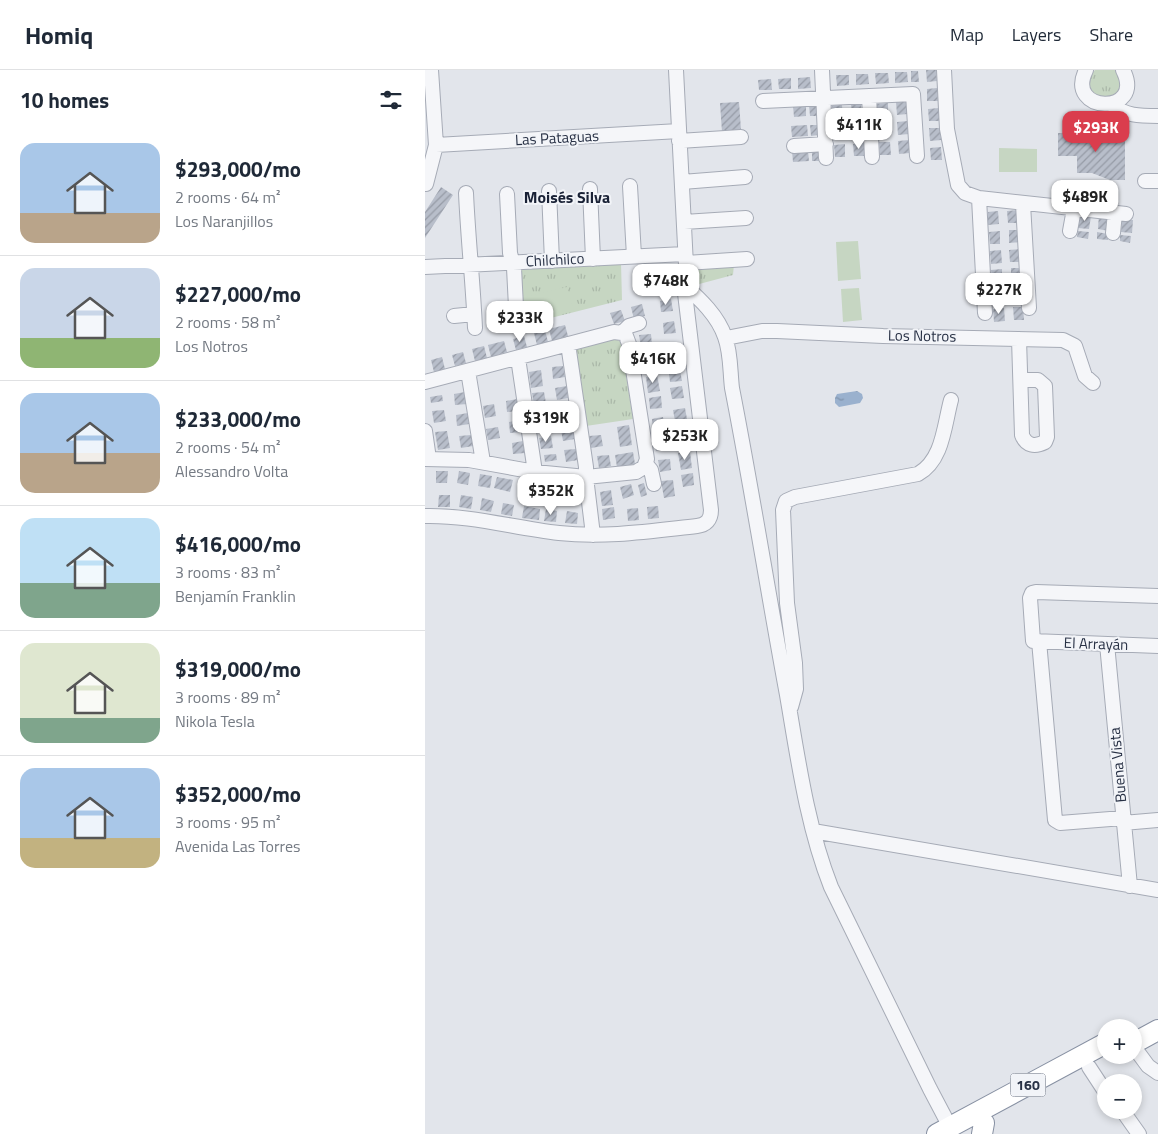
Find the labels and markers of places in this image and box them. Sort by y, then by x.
pin: $411K [824,108,894,150]
pin: $293K [1061,111,1131,153]
pin: $489K [1050,180,1120,222]
pin: $748K [631,264,701,306]
pin: $227K [964,272,1034,315]
pin: $233K [485,300,555,343]
pin: $416K [618,342,688,384]
pin: $319K [511,400,581,443]
pin: $253K [650,418,720,461]
pin: $352K [516,474,586,516]

